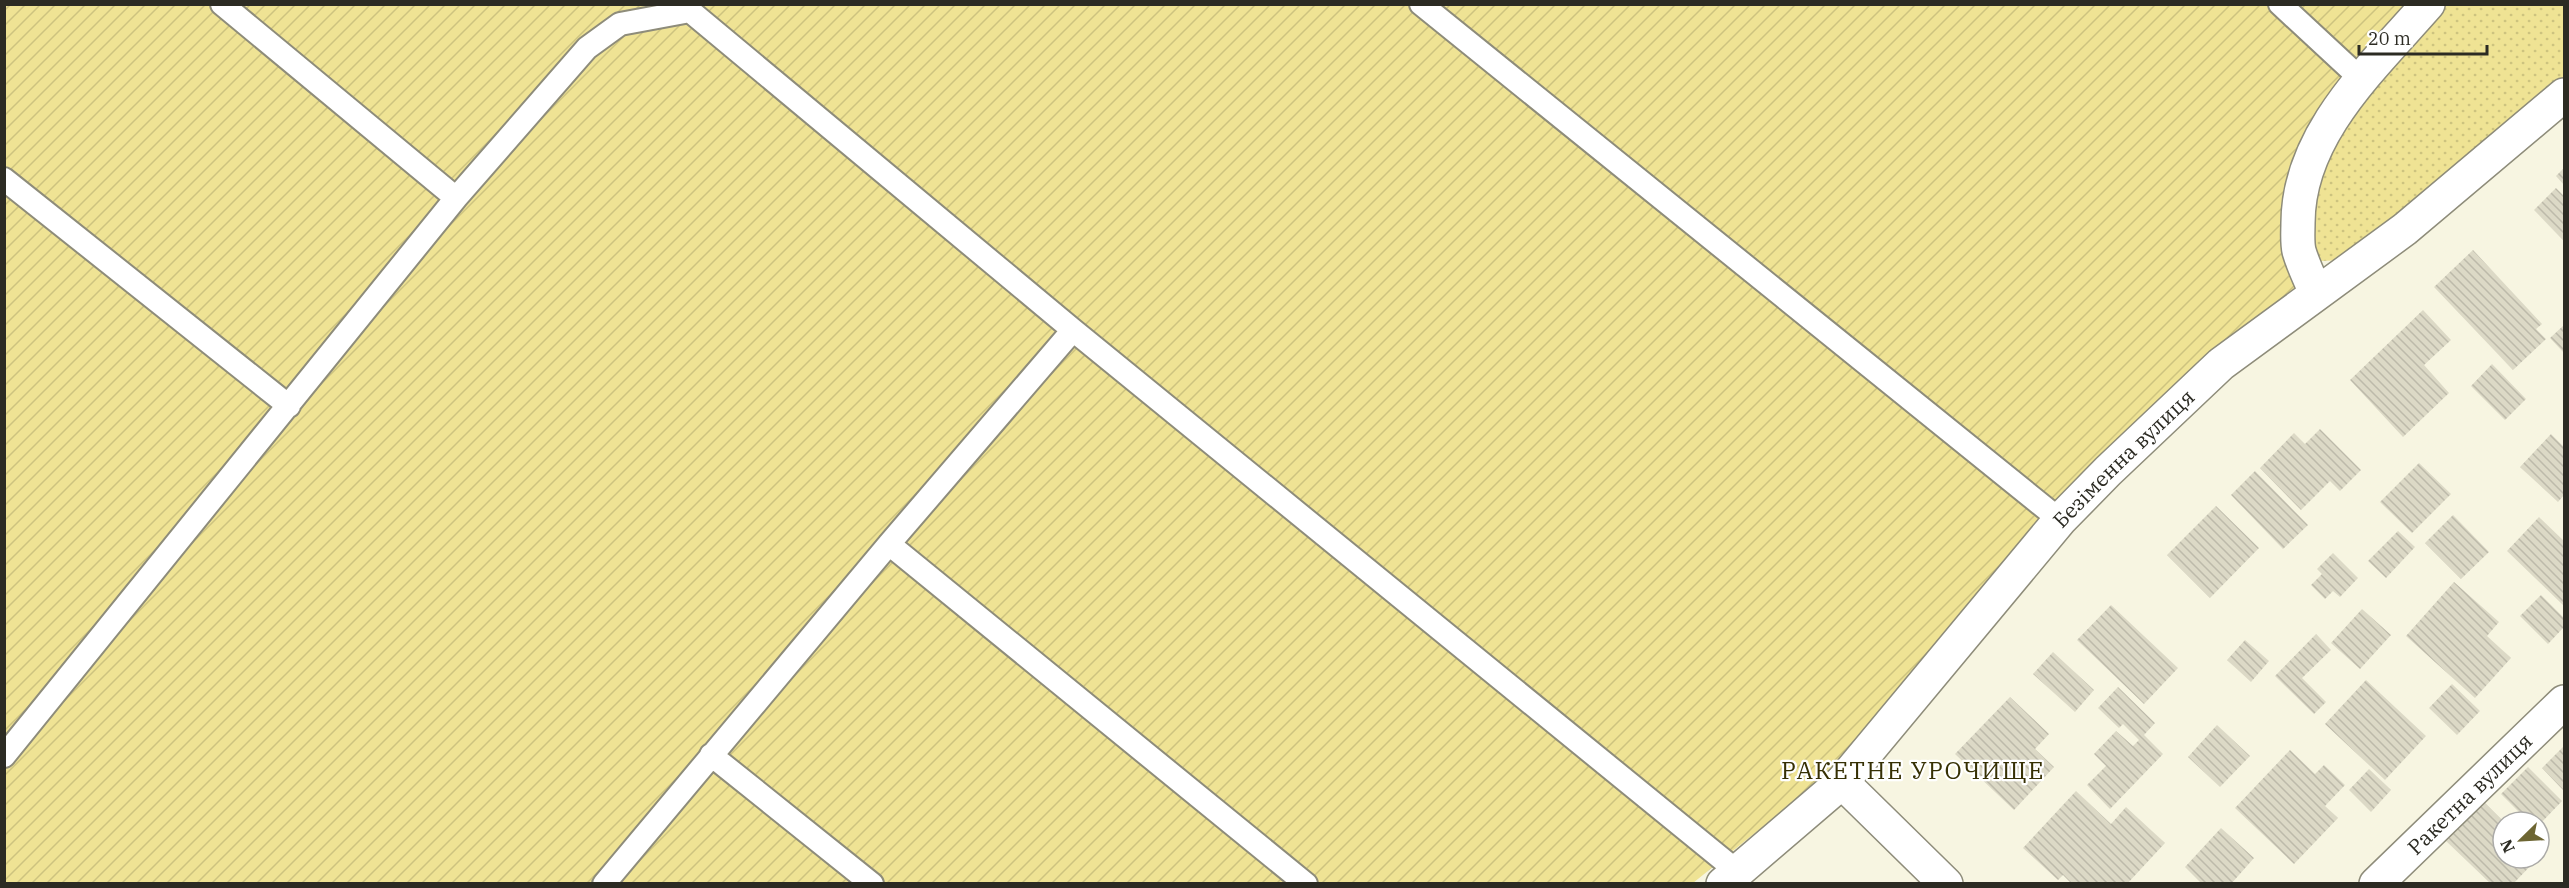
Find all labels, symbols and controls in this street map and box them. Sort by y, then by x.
scale bar [2359,18,2486,56]
text: 20 m [2368,27,2411,50]
street label: Безіменна вулиця [2046,383,2200,534]
street label: Ракетна вулиця [2401,727,2538,860]
district label: РАКЕТНЕ УРОЧИЩЕ [1781,754,2045,786]
north arrow [2491,810,2551,870]
text: N [2496,836,2519,856]

